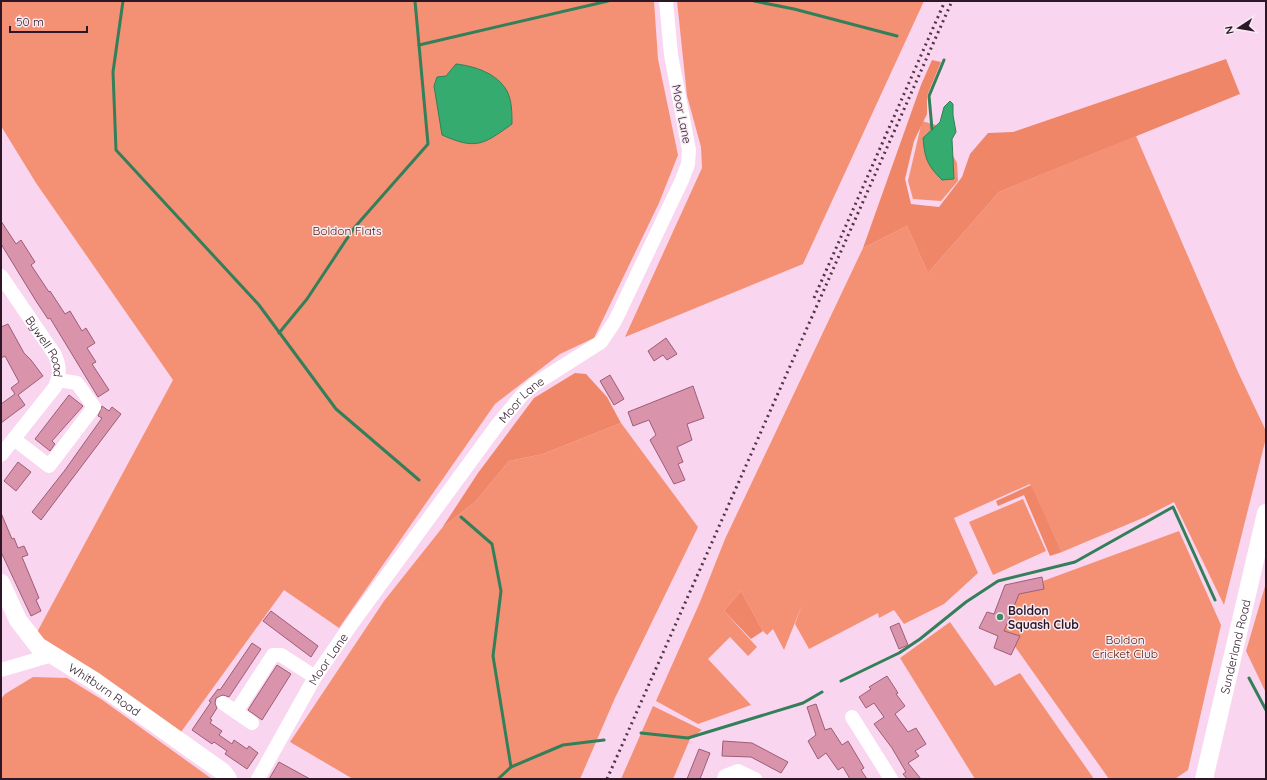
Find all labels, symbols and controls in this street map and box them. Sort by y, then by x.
scale bar [10,8,87,34]
north arrow [1219,8,1259,48]
text: 50 m [16,14,44,29]
text: N [1222,25,1237,35]
street label: Moor Lane [669,83,695,145]
park label: Boldon Flats [312,223,382,238]
street label: Bywell Road [23,313,66,378]
street label: Moor Lane [495,373,547,426]
street label: Sunderland Road [1217,598,1253,695]
place label: Boldon Squash Club [1008,603,1079,632]
marker: Boldon Squash Club [995,612,1005,622]
street label: Moor Lane [305,630,351,687]
park label: Boldon Cricket Club [1092,632,1158,661]
street label: Whitburn Road [66,659,144,719]

